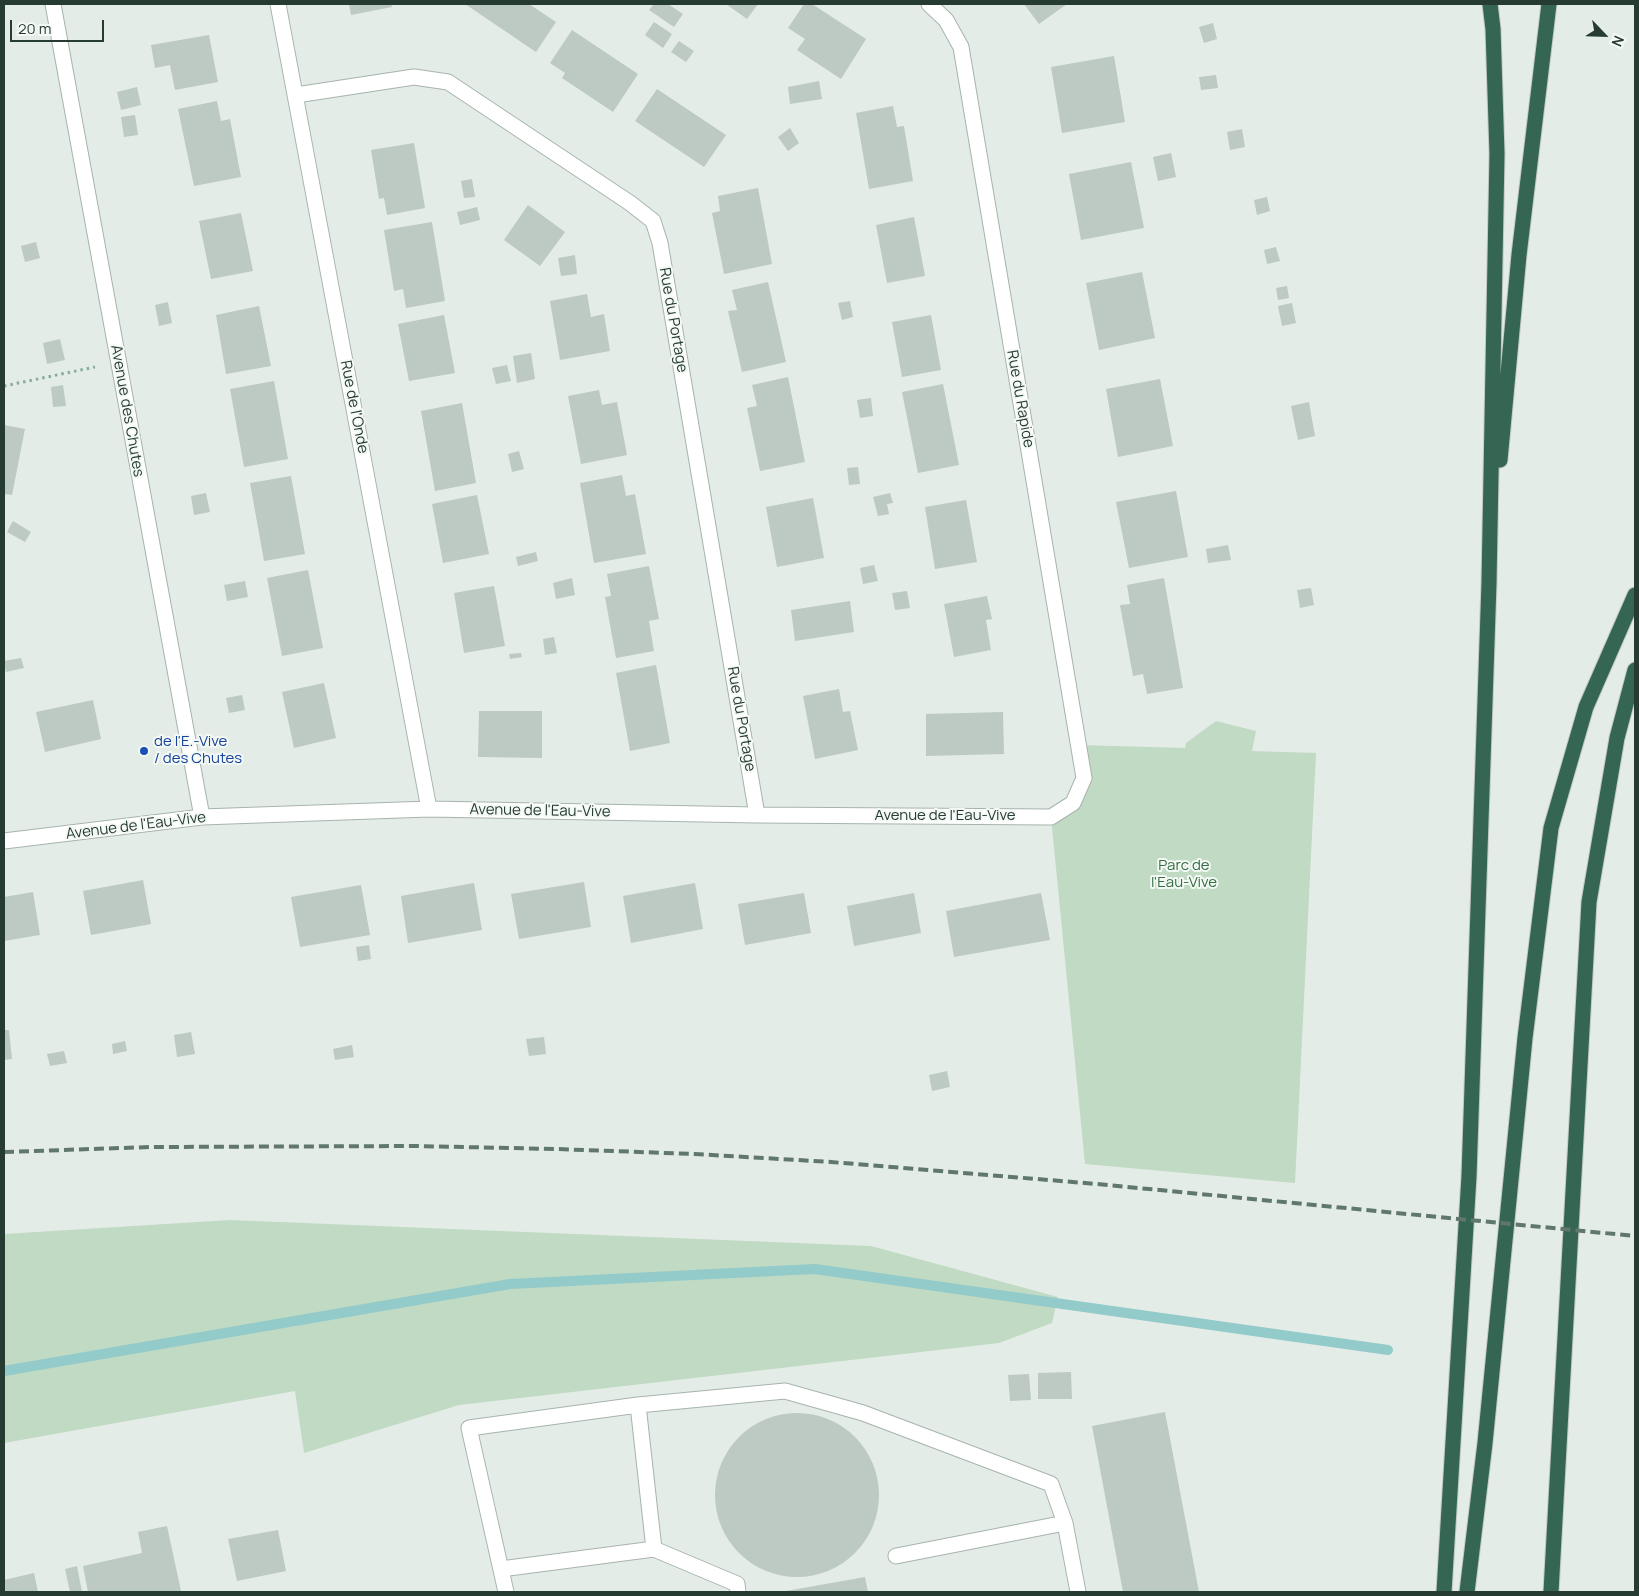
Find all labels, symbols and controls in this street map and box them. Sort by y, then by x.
scale bar [12,10,106,42]
north arrow [1579,10,1629,60]
text: 20 m [18,18,51,39]
text: N [1607,33,1629,50]
street label: Rue du Portage [655,266,691,374]
street label: Avenue des Chutes [107,344,147,478]
street label: Rue du Rapide [1003,349,1037,449]
street label: Rue de l'Onde [336,359,372,455]
street label: Rue du Portage [723,665,759,773]
place label: de l'E.-Vive / des Chutes [154,733,242,768]
marker: de l'E.-Vive / des Chutes [138,745,150,757]
street label: Avenue de l'Eau-Vive [469,801,611,821]
street label: Avenue de l'Eau-Vive [874,807,1016,825]
street label: Avenue de l'Eau-Vive [65,808,207,844]
park label: Parc de l'Eau-Vive [1151,857,1217,892]

